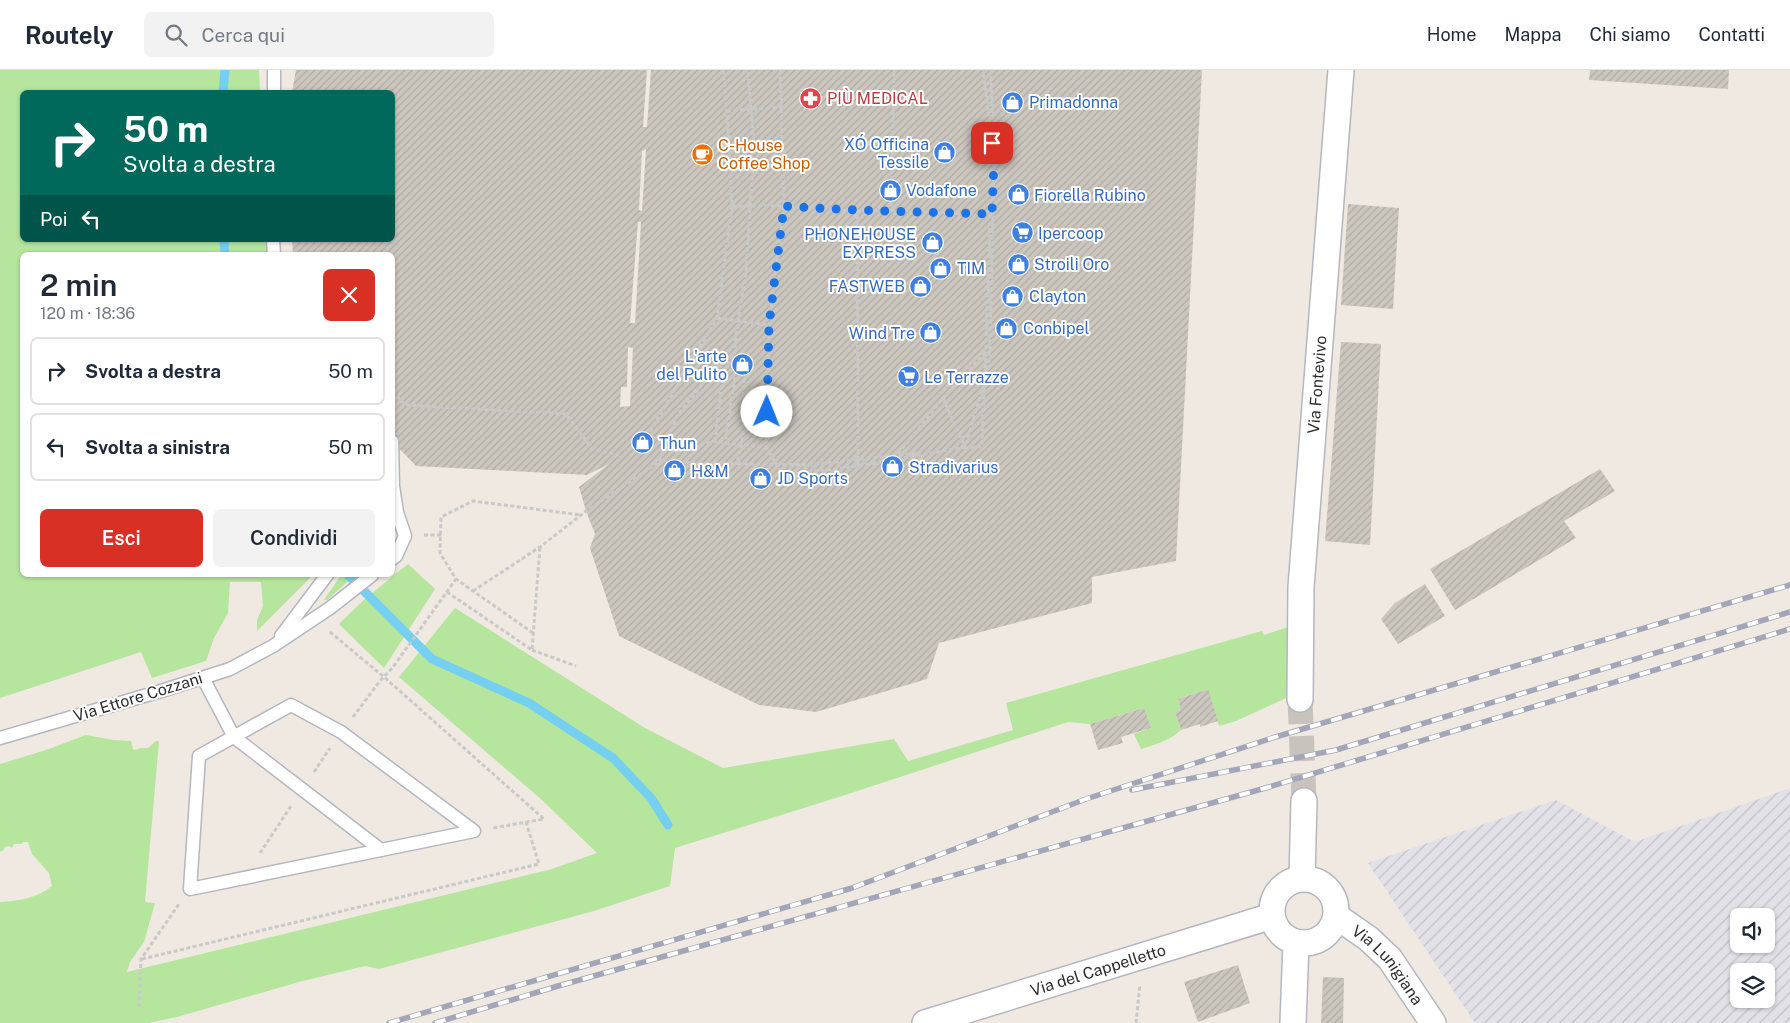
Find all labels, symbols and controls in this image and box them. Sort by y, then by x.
search box [144,12,494,57]
text: Routely [25,21,114,49]
icon: search [162,21,190,49]
text: Cerca qui [202,24,285,46]
text: Home [1427,24,1476,45]
text: Mappa [1504,24,1562,45]
text: Chi siamo [1590,24,1670,45]
text: Contatti [1698,24,1765,45]
pharmacy icon: PIÙ MEDICAL [799,86,823,110]
place label: PIÙ MEDICAL [827,88,928,108]
shop icon: Primadonna [1001,90,1025,114]
place label: Primadonna [1029,93,1118,112]
text: 50 m [123,109,208,150]
icon: right [40,110,105,175]
pin [971,122,1013,164]
icon: arrive [978,129,1006,157]
place label: XÓ Officina Tessile [844,134,929,172]
place label: C-House Coffee Shop [718,136,810,173]
shop icon: XÓ Officina Tessile [933,141,957,165]
cafe icon: C-House Coffee Shop [690,142,714,166]
text: Svolta a destra [123,151,276,177]
shop icon: Vodafone [878,178,902,202]
place label: Vodafone [906,181,977,200]
shop icon: Fiorella Rubino [1006,183,1030,207]
place label: Fiorella Rubino [1034,186,1146,205]
icon: left [77,205,105,233]
text: Poi [40,208,67,230]
supermarket icon: Ipercoop [1010,221,1034,245]
place label: Ipercoop [1038,224,1104,243]
place label: PHONEHOUSE EXPRESS [804,225,916,262]
shop icon: PHONEHOUSE EXPRESS [920,231,944,255]
shop icon: Stroili Oro [1006,252,1030,276]
place label: Stroili Oro [1034,255,1109,274]
shop icon: TIM [929,256,953,280]
place label: TIM [957,259,985,278]
text: 2 min [40,267,117,303]
button: close [323,269,375,321]
shop icon: FASTWEB [909,274,933,298]
place label: FASTWEB [829,277,905,296]
shop icon: Clayton [1001,284,1025,308]
place label: Clayton [1029,287,1086,306]
text: 120 m · 18:36 [40,304,135,323]
shop icon: Conbipel [995,316,1019,340]
place label: Conbipel [1023,319,1089,338]
shop icon: Wind Tre [919,321,943,345]
place label: Wind Tre [849,324,915,343]
street label: Via Fontevivo [1303,335,1330,435]
place label: L'arte del Pulito [656,347,727,384]
shop icon: L'arte del Pulito [731,353,755,377]
icon: right [42,357,70,385]
text: Svolta a destra [85,360,221,382]
text: 50 m [328,360,373,382]
supermarket icon: Le Terrazze [896,365,920,389]
place label: Le Terrazze [924,368,1009,387]
position arrow [740,385,792,437]
shop icon: Thun [631,431,655,455]
icon: left [42,433,70,461]
place label: Thun [659,434,696,453]
text: Svolta a sinistra [85,436,230,458]
text: 50 m [328,436,373,458]
shop icon: Stradivarius [881,455,905,479]
place label: Stradivarius [909,458,998,477]
shop icon: H&M [663,459,687,483]
place label: H&M [691,462,729,481]
shop icon: JD Sports [749,466,773,490]
place label: JD Sports [777,469,848,488]
button: Esci [40,509,203,567]
button: Condividi [213,509,375,567]
street label: Via Ettore Cozzani [71,668,205,726]
map controls [1730,908,1775,1008]
button: sound [1730,908,1775,953]
street label: Via Lunigiana [1349,921,1427,1008]
street label: Via del Cappelletto [1028,940,1168,999]
button: layers [1730,963,1775,1008]

